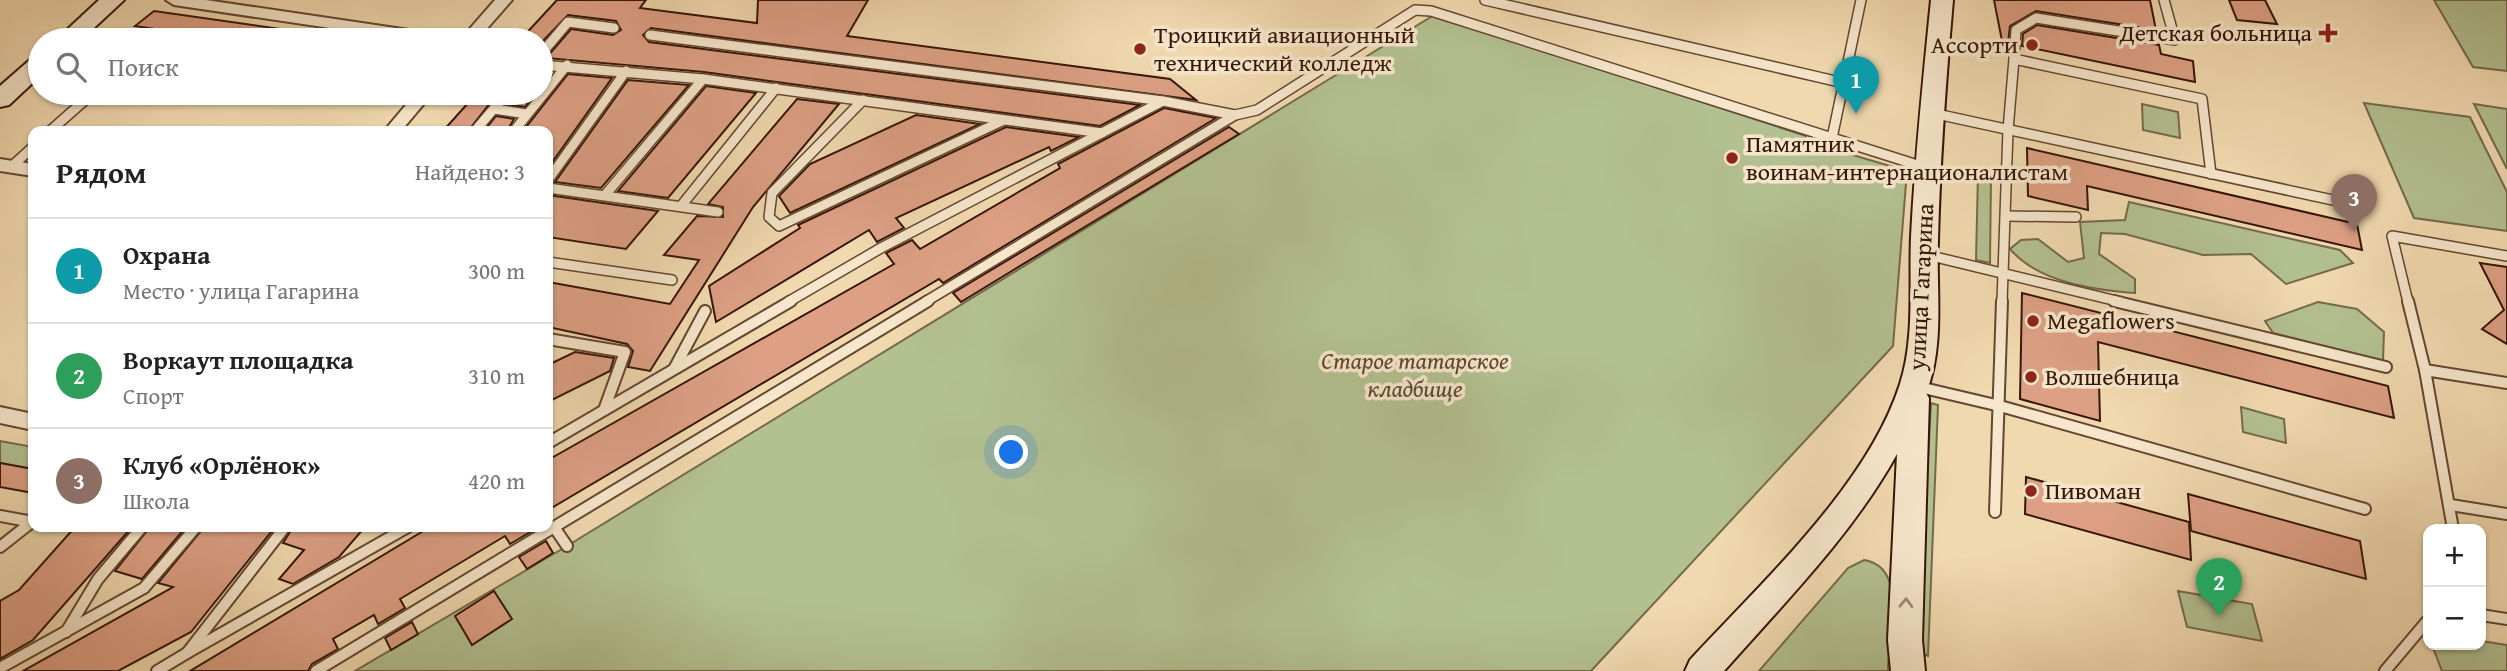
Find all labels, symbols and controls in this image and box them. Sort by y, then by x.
place label: Детская больница [2118,15,2313,50]
place label: Троицкий авиационный технический колледж [1154,17,1415,80]
marker: Детская больница [2318,23,2338,43]
place label: Ассорти [1931,27,2018,62]
search box [28,28,553,105]
marker: Ассорти [2024,37,2040,53]
marker: Троицкий авиационный технический колледж [1132,41,1148,57]
text: Поиск [108,47,179,86]
icon: search [52,48,90,86]
pin: 1 [1833,56,1879,114]
place label: Памятник воинам-интернационалистам [1746,126,2068,189]
text: Рядом [56,150,147,194]
marker: Памятник воинам-интернационалистам [1724,150,1740,166]
text: Найдено: 3 [415,155,525,188]
pin: 3 [2331,174,2377,232]
street label: улица Гагарина [1899,202,1942,372]
text: Охрана [123,235,210,274]
text: 1 [73,254,85,287]
text: 300 m [468,254,525,287]
text: Место · улица Гагарина [123,274,359,307]
place label: Megaflowers [2047,303,2175,338]
marker: Megaflowers [2025,313,2041,329]
text: Воркаут площадка [123,340,353,379]
park label: Старое татарское кладбище [1321,343,1509,406]
text: 2 [73,359,85,392]
text: 310 m [468,359,525,392]
place label: Волшебница [2045,359,2180,394]
marker: Волшебница [2023,369,2039,385]
text: Спорт [123,379,184,412]
your location [994,435,1028,469]
text: Клуб «Орлёнок» [123,445,320,484]
text: 3 [73,464,85,497]
text: 420 m [468,464,525,497]
place label: Пивоман [2045,473,2141,508]
marker: Пивоман [2023,483,2039,499]
text: Школа [123,484,190,517]
map controls [2423,524,2486,650]
button: + [2423,524,2486,587]
pin: 2 [2196,558,2242,616]
button: − [2423,587,2486,650]
one-way arrow [1899,597,1914,608]

